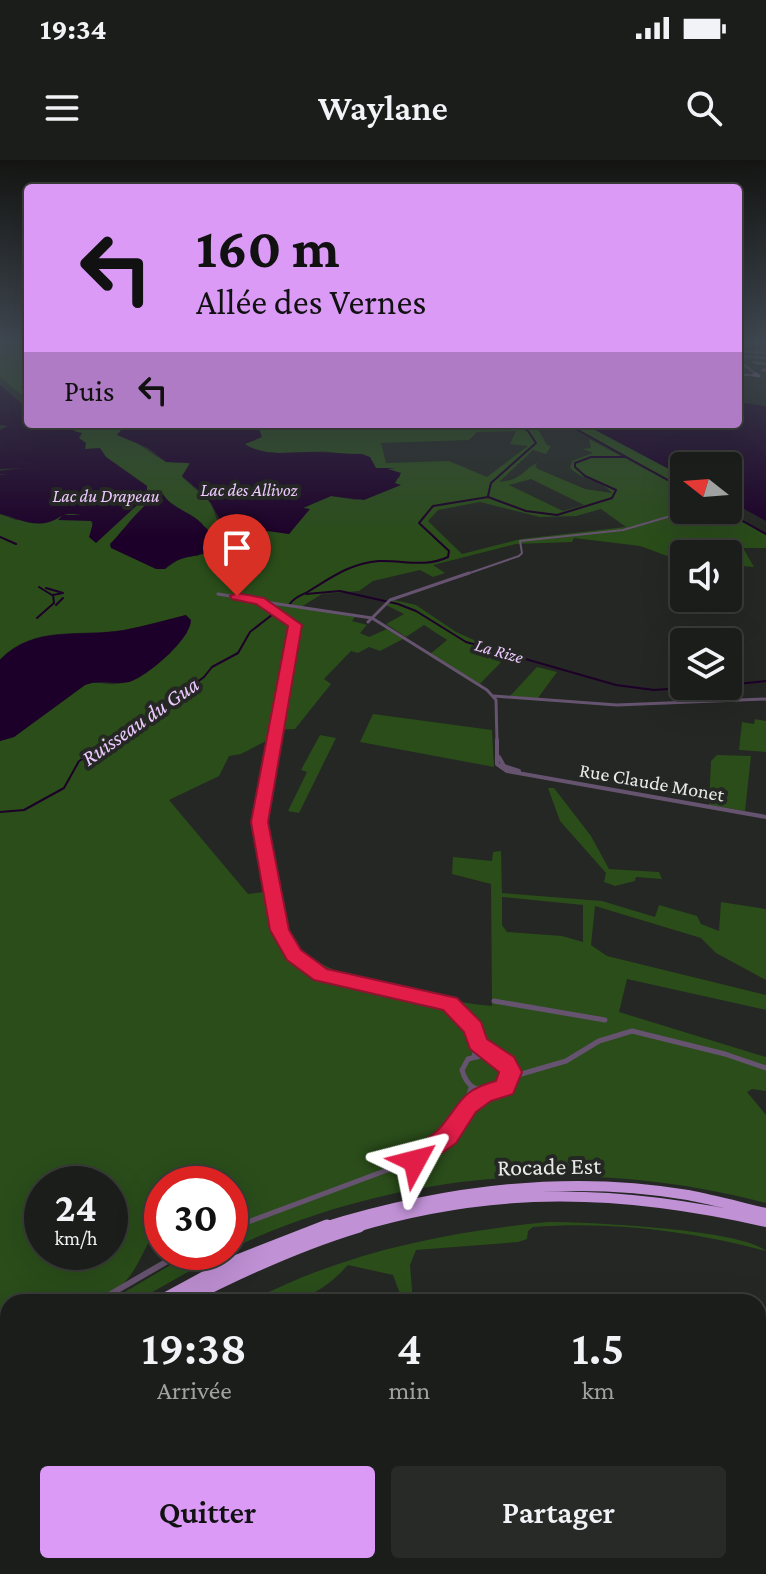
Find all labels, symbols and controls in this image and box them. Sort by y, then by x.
text: 19:34 [40,12,107,45]
icon: menu [40,86,84,130]
icon: search [682,86,726,130]
text: Waylane [318,88,448,128]
icon: left [64,216,168,320]
text: 160 m [196,217,340,279]
text: Allée des Vernes [196,282,426,322]
icon: left [131,368,175,412]
text: Puis [64,374,115,407]
north arrow [670,452,742,524]
map controls [670,452,742,700]
water label: Lac des Allivoz [200,480,298,500]
water label: Lac du Drapeau [52,486,160,506]
pin [203,514,271,596]
icon: arrive [215,526,259,570]
button: sound [670,540,742,612]
button: layers [670,628,742,700]
water label: La Rize [473,635,526,667]
water label: Ruisseau du Gua [77,671,203,771]
street label: Rue Claude Monet [578,758,726,806]
position arrow [373,1119,457,1203]
street label: Rocade Est [497,1152,602,1180]
speed limit sign: 30 [144,1166,248,1270]
text: 24 [55,1185,97,1230]
text: km/h [54,1227,98,1249]
text: 19:38 [142,1321,247,1374]
text: 4 [397,1321,422,1374]
text: 1.5 [572,1321,624,1374]
text: Arrivée [157,1376,232,1405]
text: min [388,1376,430,1405]
text: km [581,1376,615,1405]
button: Quitter [40,1466,375,1558]
button: Partager [391,1466,726,1558]

